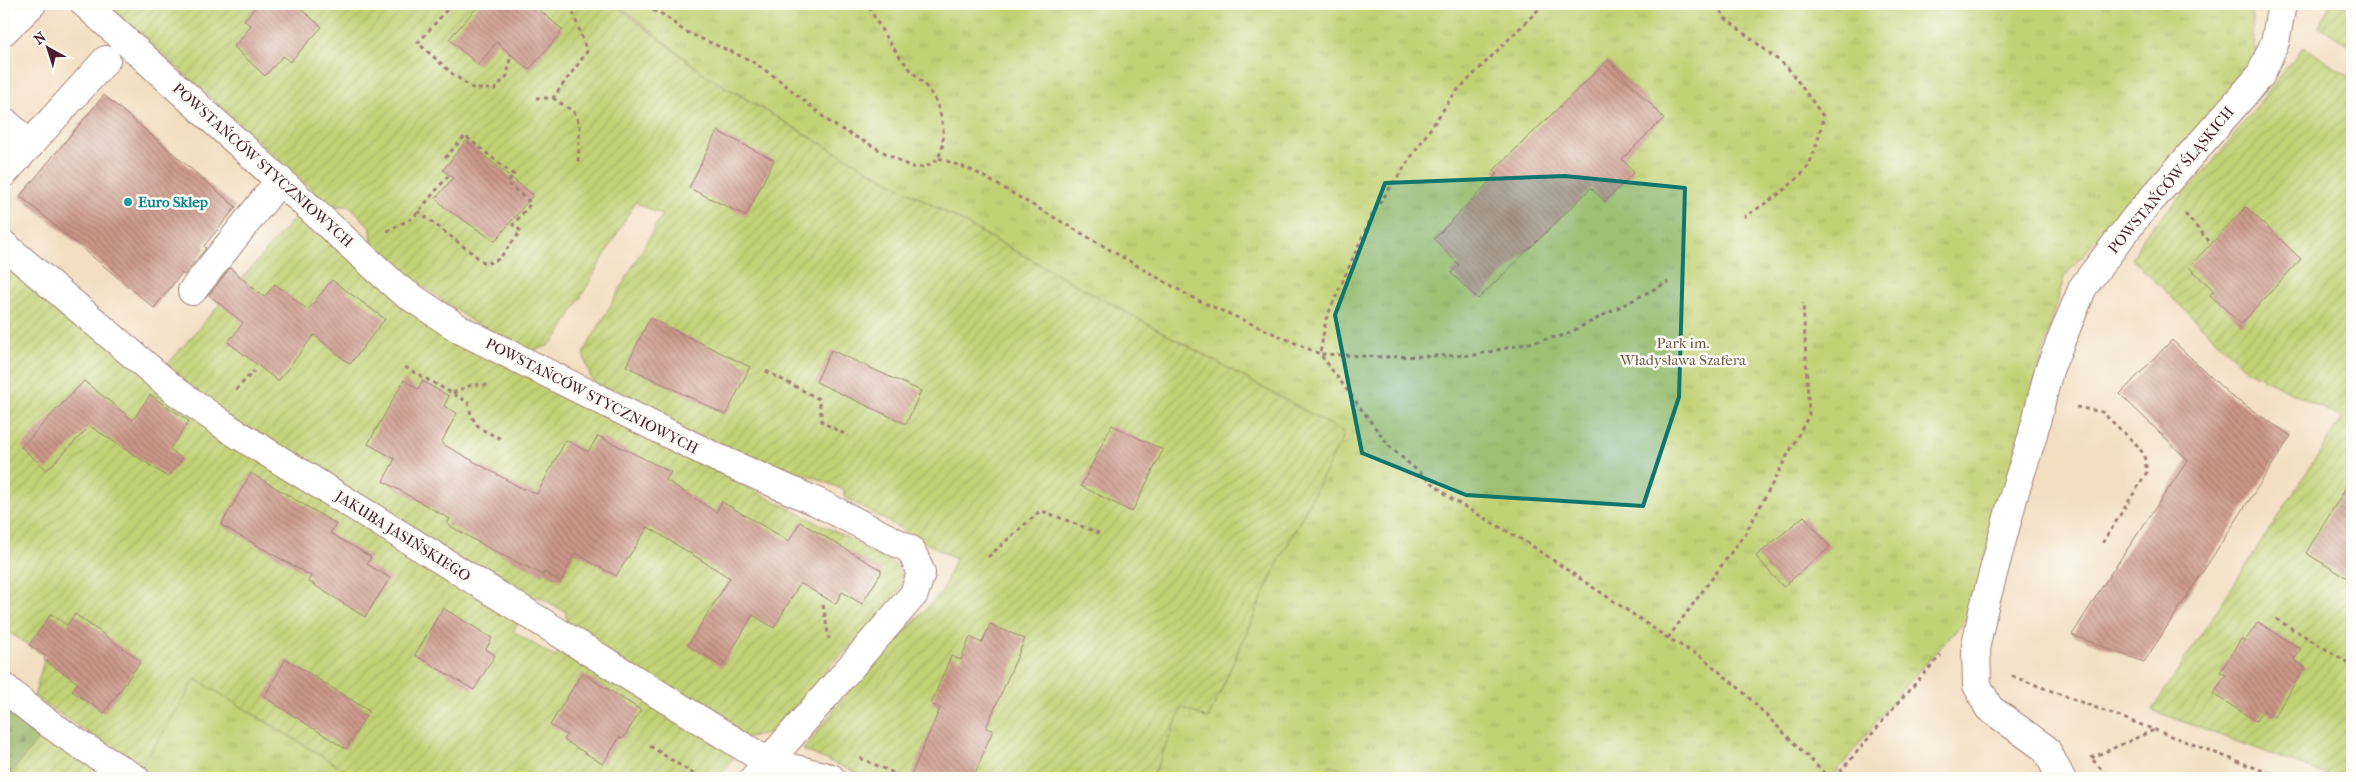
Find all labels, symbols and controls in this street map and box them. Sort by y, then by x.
north arrow [22,22,72,72]
text: N [31,28,50,48]
street label: POWSTAŃCÓW STYCZNIOWYCH [169,79,357,251]
street label: POWSTAŃCÓW ŚLĄSKICH [2104,103,2238,257]
place label: Euro Sklep [138,193,208,211]
marker: Euro Sklep [122,196,134,208]
street label: POWSTAŃCÓW STYCZNIOWYCH [483,334,702,458]
park label: Park im. Władysława Szafera [1619,334,1747,369]
street label: JAKUBA JASIŃSKIEGO [331,486,474,585]

